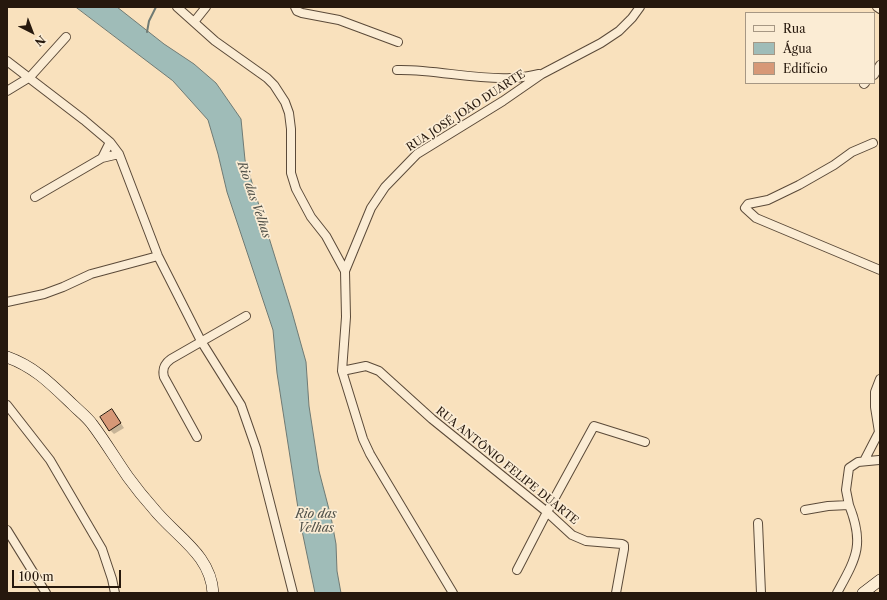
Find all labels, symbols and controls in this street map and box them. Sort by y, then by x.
north arrow [12,12,52,52]
legend [745,12,875,84]
text: Rua [783,21,806,36]
text: N [32,33,48,49]
text: Água [783,41,812,56]
text: Edifício [783,61,828,76]
street label: RUA JOSÉ JOÃO DUARTE [404,68,528,154]
water label: Rio das Velhas [234,160,274,240]
street label: RUA ANTÔNIO FELIPE DUARTE [433,404,581,528]
water label: Rio das Velhas [295,508,337,536]
scale bar [14,562,123,588]
text: 100 m [19,569,54,584]

